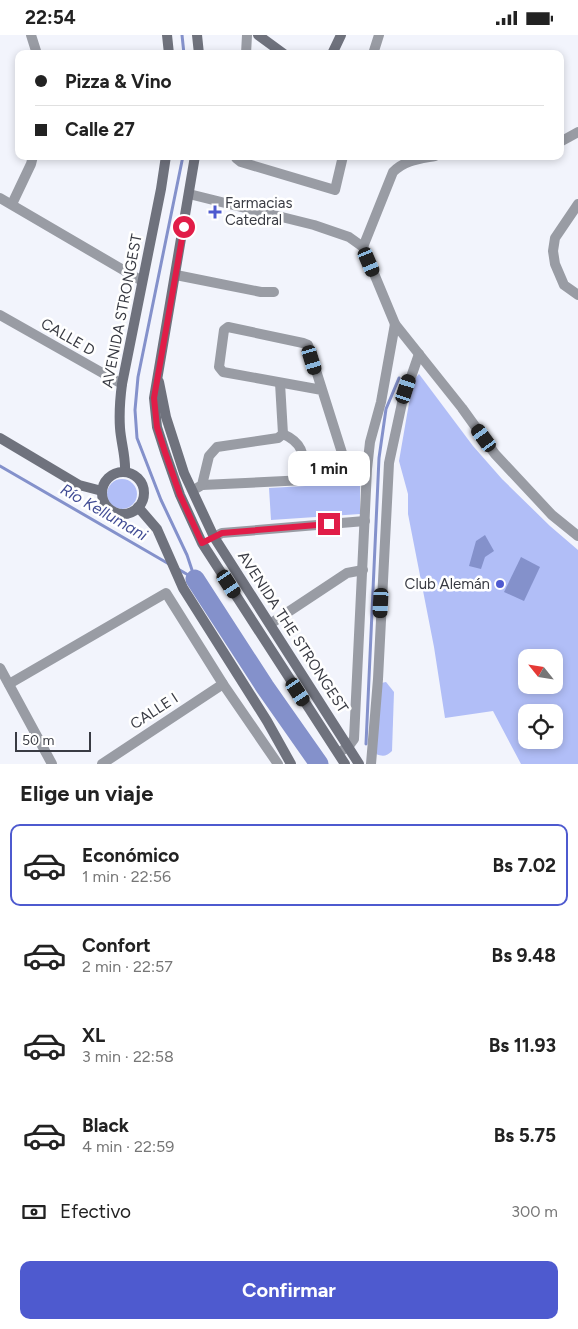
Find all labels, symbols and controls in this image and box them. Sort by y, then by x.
text: 22:54 [25,6,76,29]
text: Pizza & Vino [65,70,172,93]
text: Calle 27 [65,118,135,141]
place label: Farmacias Catedral [225,194,292,229]
marker: Farmacias Catedral [209,206,221,218]
route start [173,216,195,238]
street label: AVENIDA STRONGEST [98,232,146,390]
car [356,245,381,279]
street label: CALLE D [38,314,98,360]
car [300,343,323,377]
car [394,372,417,406]
car [469,421,498,455]
callout: 1 min [288,451,370,487]
text: 1 min [310,459,348,478]
water label: Río Kellumani [57,480,151,545]
route end [318,513,340,535]
street label: AVENIDA THE STRONGEST [234,548,352,717]
car [214,567,243,601]
place label: Club Alemán [405,575,490,593]
marker: Club Alemán [494,578,506,590]
car [372,588,389,618]
north arrow [518,649,562,694]
map controls [518,649,563,749]
car [283,675,312,709]
street label: CALLE I [127,689,181,733]
button: locate [518,704,563,749]
scale bar [15,729,91,752]
text: 50 m [22,732,54,749]
text: Elige un viaje [20,780,153,807]
icon: car [22,843,67,888]
text: Económico [82,844,179,867]
text: Bs 7.02 [492,854,556,877]
text: 1 min · 22:56 [82,867,171,886]
icon: car [22,933,67,978]
text: Confort [82,934,151,957]
text: Bs 9.48 [492,944,556,967]
text: 2 min · 22:57 [82,957,173,976]
icon: car [22,1023,67,1068]
text: XL [82,1024,105,1047]
text: Bs 11.93 [489,1034,556,1057]
text: 3 min · 22:58 [82,1047,174,1066]
icon: car [22,1113,67,1158]
text: Black [82,1114,129,1137]
text: Bs 5.75 [494,1124,556,1147]
text: 4 min · 22:59 [82,1137,174,1156]
icon: cash [20,1198,48,1226]
text: Efectivo [60,1200,131,1223]
text: 300 m [511,1202,558,1221]
button: Confirmar [20,1261,558,1319]

